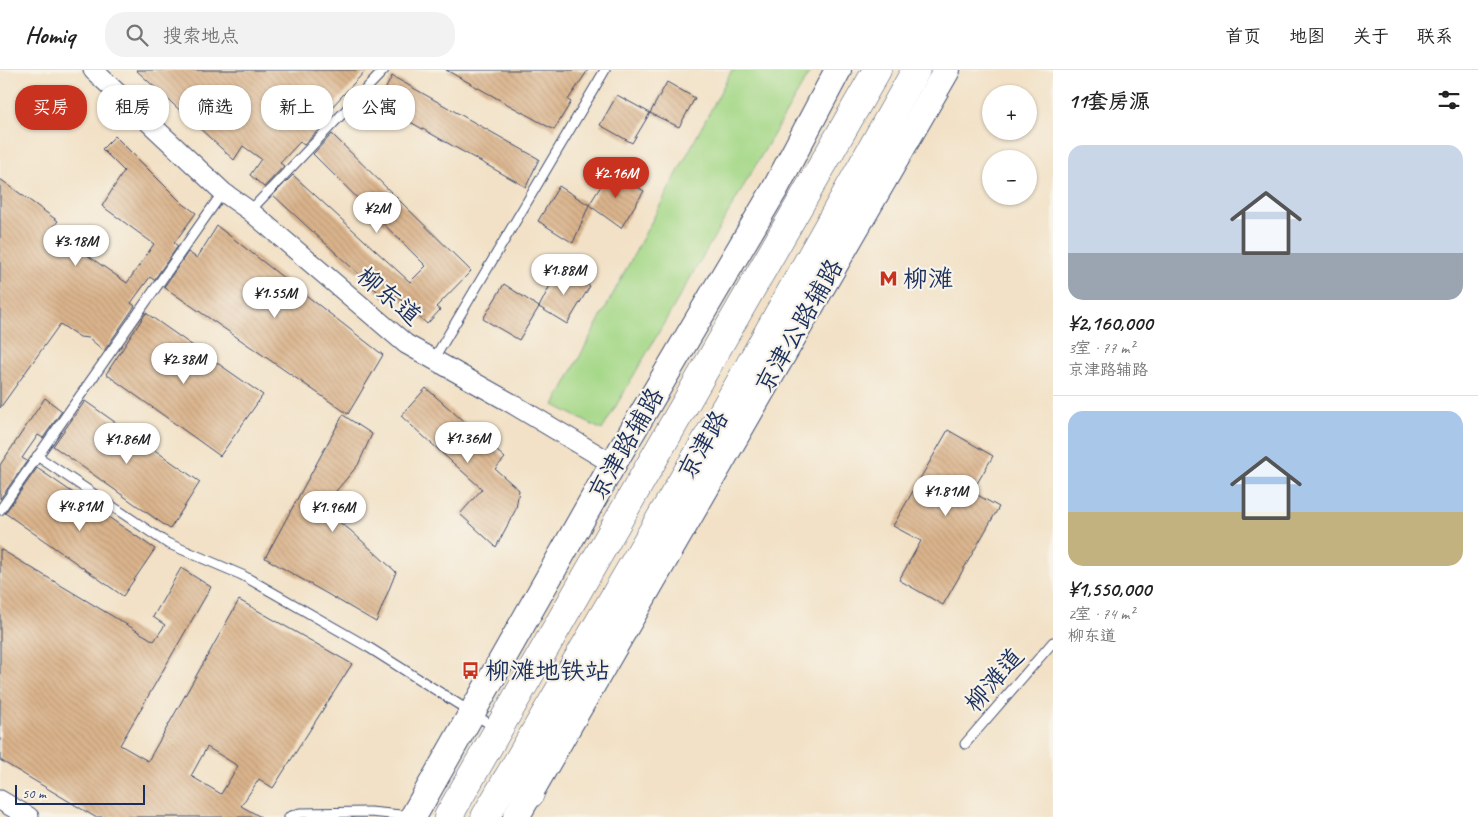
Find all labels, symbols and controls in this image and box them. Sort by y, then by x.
search box [105,12,455,57]
text: Homiq [25,20,75,50]
icon: search [123,21,151,49]
text: 搜索地点 [163,24,239,48]
text: 首页 [1225,25,1261,47]
text: 地图 [1289,25,1325,47]
text: 关于 [1353,25,1389,47]
text: 联系 [1417,25,1453,47]
chip: 买房 [15,85,87,130]
chip: 租房 [97,85,169,130]
chip: 筛选 [179,85,251,130]
chip: 新上 [261,85,333,130]
chip: 公寓 [343,85,415,130]
map controls [982,85,1037,205]
button: + [982,85,1037,140]
icon: filters [1435,86,1463,114]
text: 11套房源 [1068,88,1150,114]
button: − [982,150,1037,205]
pin: ¥2.16M [575,156,657,199]
text: ¥2.16M [594,163,638,183]
icon: home [1221,178,1311,268]
pin: ¥2M [353,191,401,234]
text: ¥2M [364,198,390,218]
pin: ¥3.18M [35,224,117,267]
text: ¥3.18M [54,231,98,251]
street label: 京津公路辅路 [748,253,850,399]
pin: ¥1.88M [523,254,605,296]
street label: 柳东道 [350,260,428,332]
text: ¥1.88M [542,260,586,280]
place label: 柳滩 [903,263,953,295]
metro station icon: 柳滩 [879,269,899,289]
pin: ¥1.55M [234,276,316,319]
text: ¥1.55M [253,283,297,303]
text: ¥2,160,000 [1068,310,1152,336]
text: 3室 · 77 m² [1068,338,1134,358]
pin: ¥2.38M [143,342,225,385]
text: ¥2.38M [162,349,206,369]
text: 京津路辅路 [1068,360,1148,380]
street label: 京津路辅路 [581,382,671,506]
street label: 京津路 [670,405,736,485]
pin: ¥1.86M [86,422,168,465]
pin: ¥1.36M [427,422,509,464]
text: ¥1.36M [446,428,490,448]
text: ¥1.86M [105,429,149,449]
icon: home [1221,443,1311,533]
pin: ¥1.81M [905,474,987,517]
text: ¥1.81M [924,481,968,501]
pin: ¥4.81M [39,490,121,532]
pin: ¥1.96M [292,490,374,533]
text: ¥4.81M [58,496,102,516]
text: ¥1.96M [311,497,355,517]
text: ¥1,550,000 [1068,576,1151,602]
text: 2室 · 74 m² [1068,604,1134,624]
text: 柳东道 [1068,626,1116,646]
street label: 柳滩道 [957,641,1031,719]
place label: 柳滩地铁站 [485,655,610,687]
bus stop icon: 柳滩地铁站 [461,661,481,681]
scale bar [15,782,145,805]
text: 50 m [22,785,46,802]

